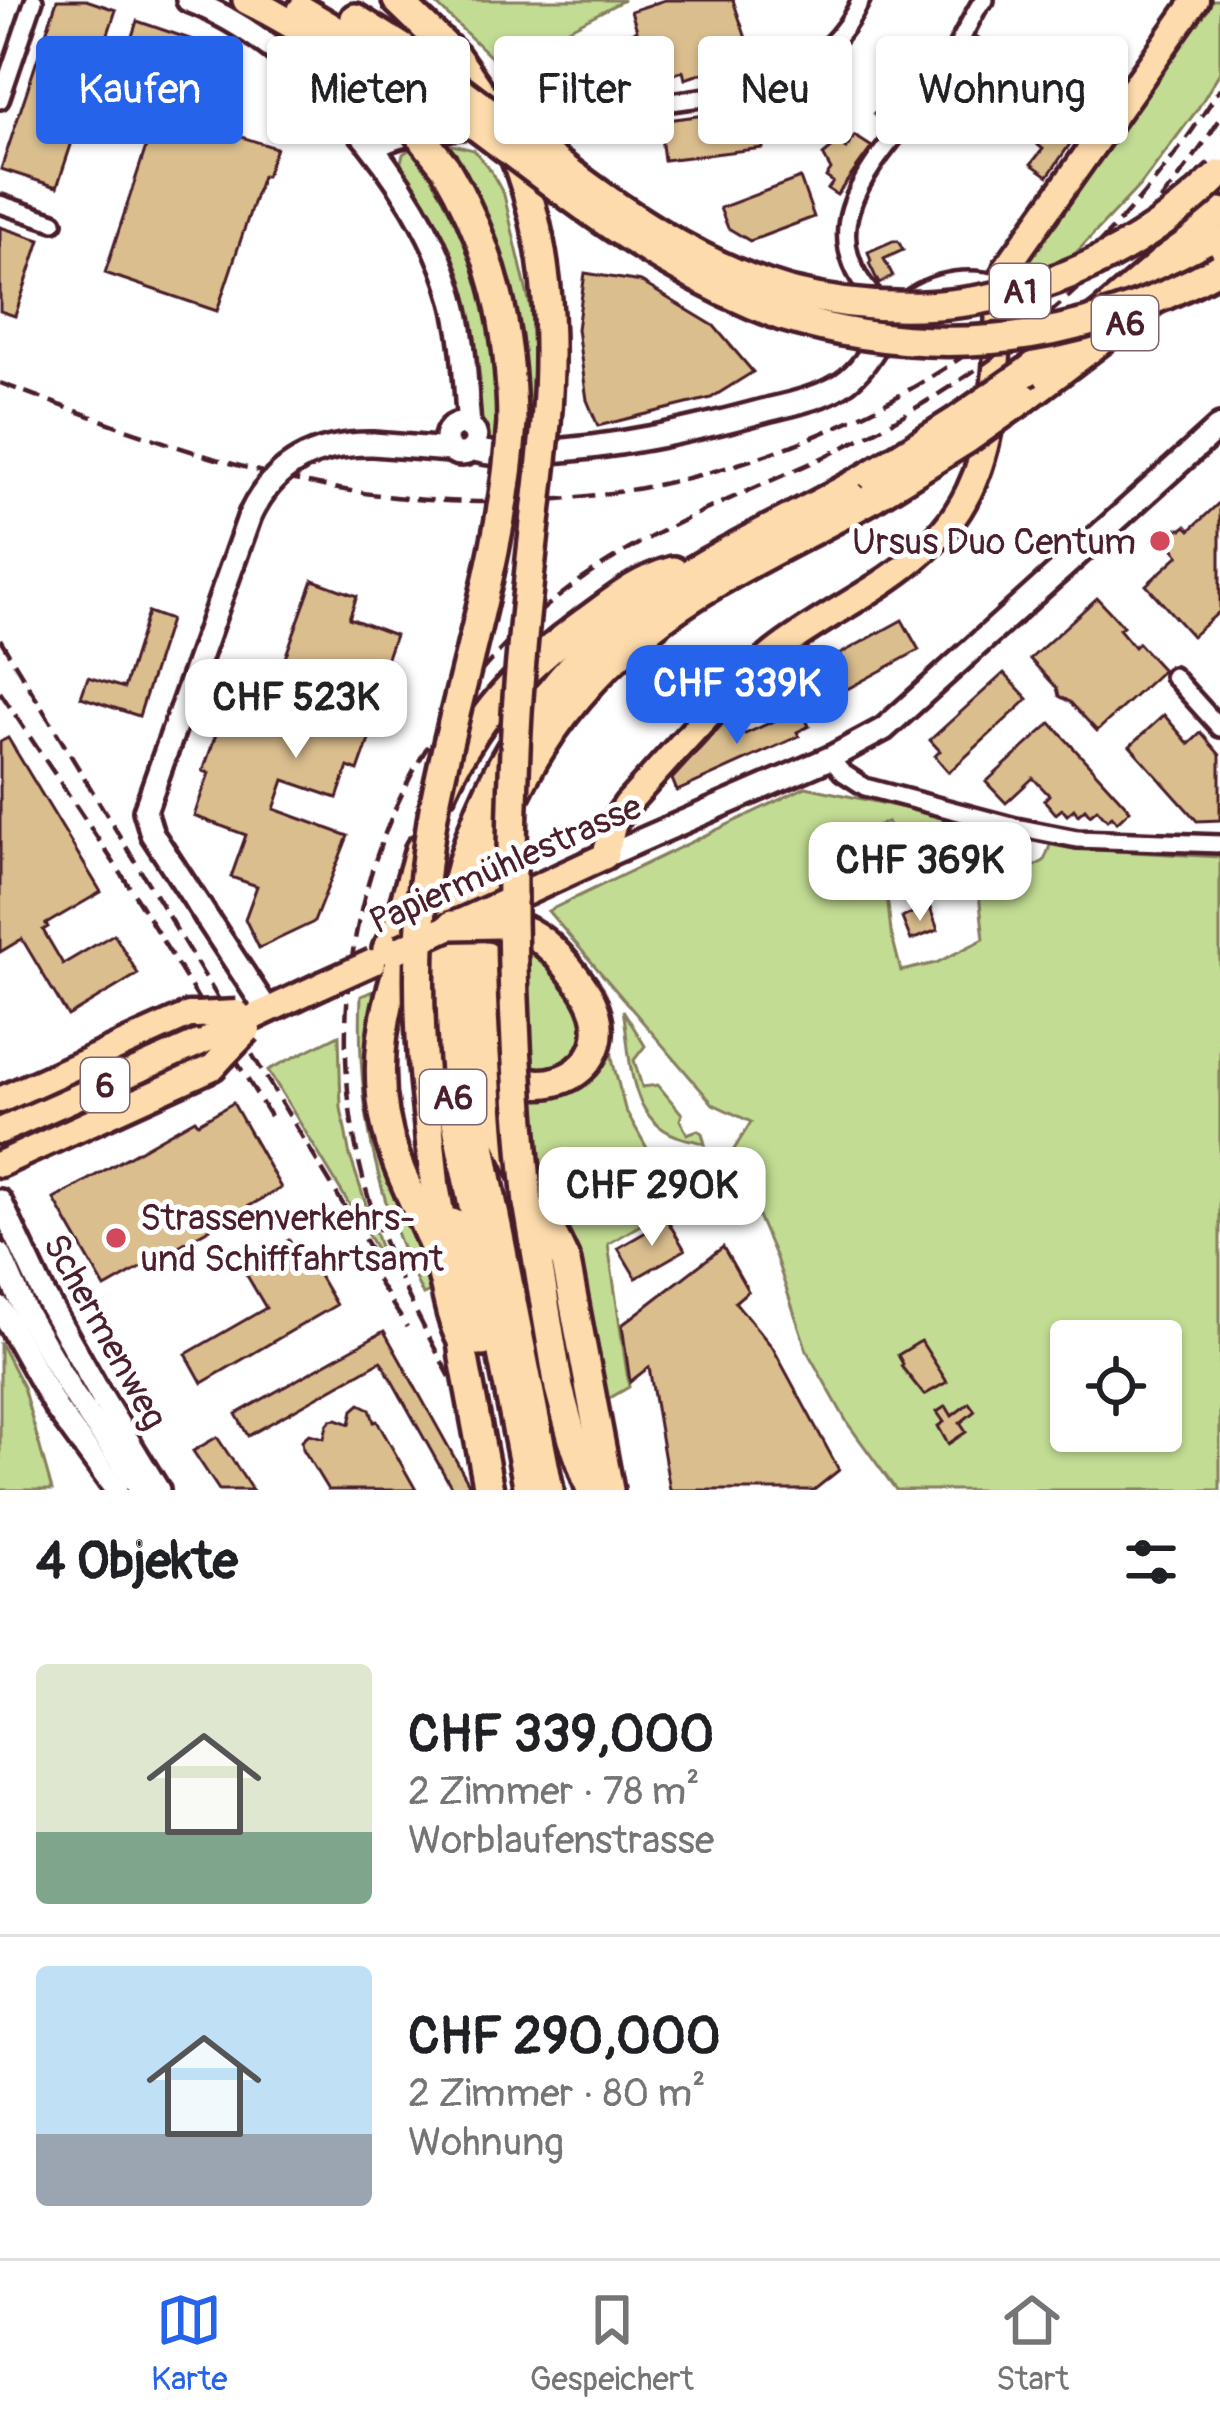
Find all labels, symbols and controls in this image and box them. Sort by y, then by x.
chip: Kaufen [36,36,243,144]
chip: Mieten [267,36,470,144]
chip: Filter [494,36,674,144]
chip: Neu [698,36,852,144]
chip: Wohnung [876,36,1128,144]
road number: A1 [990,264,1050,318]
road number: A6 [1092,296,1158,350]
place label: Ursus Duo Centum [852,520,1136,565]
marker: Ursus Duo Centum [1147,528,1173,554]
pin: CHF 339K [613,645,861,747]
pin: CHF 523K [172,659,420,761]
text: CHF 339K [653,659,821,708]
text: CHF 523K [212,673,380,722]
street label: Papiermühlestrasse [363,784,649,945]
pin: CHF 369K [796,822,1044,924]
text: CHF 369K [836,836,1004,885]
road number: 6 [81,1058,129,1112]
road number: A6 [420,1070,486,1124]
pin: CHF 290K [528,1147,776,1249]
text: CHF 290K [566,1161,738,1210]
place label: Strassenverkehrs- und Schifffahrtsamt [140,1196,444,1282]
marker: Strassenverkehrs- und Schifffahrtsamt [103,1225,129,1251]
street label: Schermenweg [33,1226,177,1437]
map controls [1050,1320,1182,1452]
button: locate [1050,1320,1182,1452]
icon: filters [1118,1529,1184,1595]
text: 4 Objekte [36,1530,238,1594]
text: CHF 339,000 [408,1703,714,1767]
icon: home [132,1712,276,1856]
text: 2 Zimmer · 78 m² [408,1767,700,1816]
text: Worblaufenstrasse [408,1816,714,1865]
text: CHF 290,000 [408,2005,721,2069]
icon: home [132,2014,276,2158]
text: 2 Zimmer · 80 m² [408,2069,706,2118]
text: Wohnung [408,2118,564,2167]
tab: Karte [151,2287,228,2400]
tab: Gespeichert [530,2287,694,2400]
tab: Start [996,2287,1069,2400]

